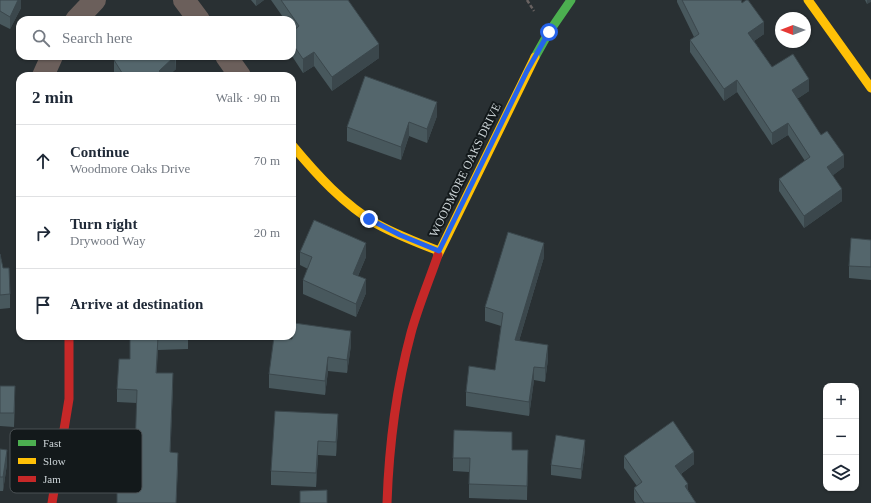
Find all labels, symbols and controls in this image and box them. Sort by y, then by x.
north arrow [775,12,811,48]
search box [16,16,296,60]
route start [540,23,558,41]
icon: search [30,27,52,49]
text: Search here [62,30,132,46]
text: 2 min [32,88,73,107]
text: Walk · 90 m [216,90,280,105]
street label: WOODMORE OAKS DRIVE [426,101,504,239]
text: Continue [70,144,129,160]
icon: ahead [32,150,54,172]
text: 70 m [254,153,280,168]
text: Woodmore Oaks Drive [70,161,190,176]
route end [360,210,378,228]
text: Turn right [70,216,137,232]
icon: right [32,222,54,244]
text: 20 m [254,225,280,240]
text: Drywood Way [70,233,146,248]
icon: arrive [32,294,54,316]
text: Arrive at destination [70,296,203,312]
map controls [823,383,859,491]
button: + [823,383,859,419]
button: − [823,419,859,455]
legend [10,429,142,493]
text: Fast [43,437,61,449]
text: Slow [43,455,66,467]
button: layers [823,455,859,491]
text: Jam [43,473,61,485]

